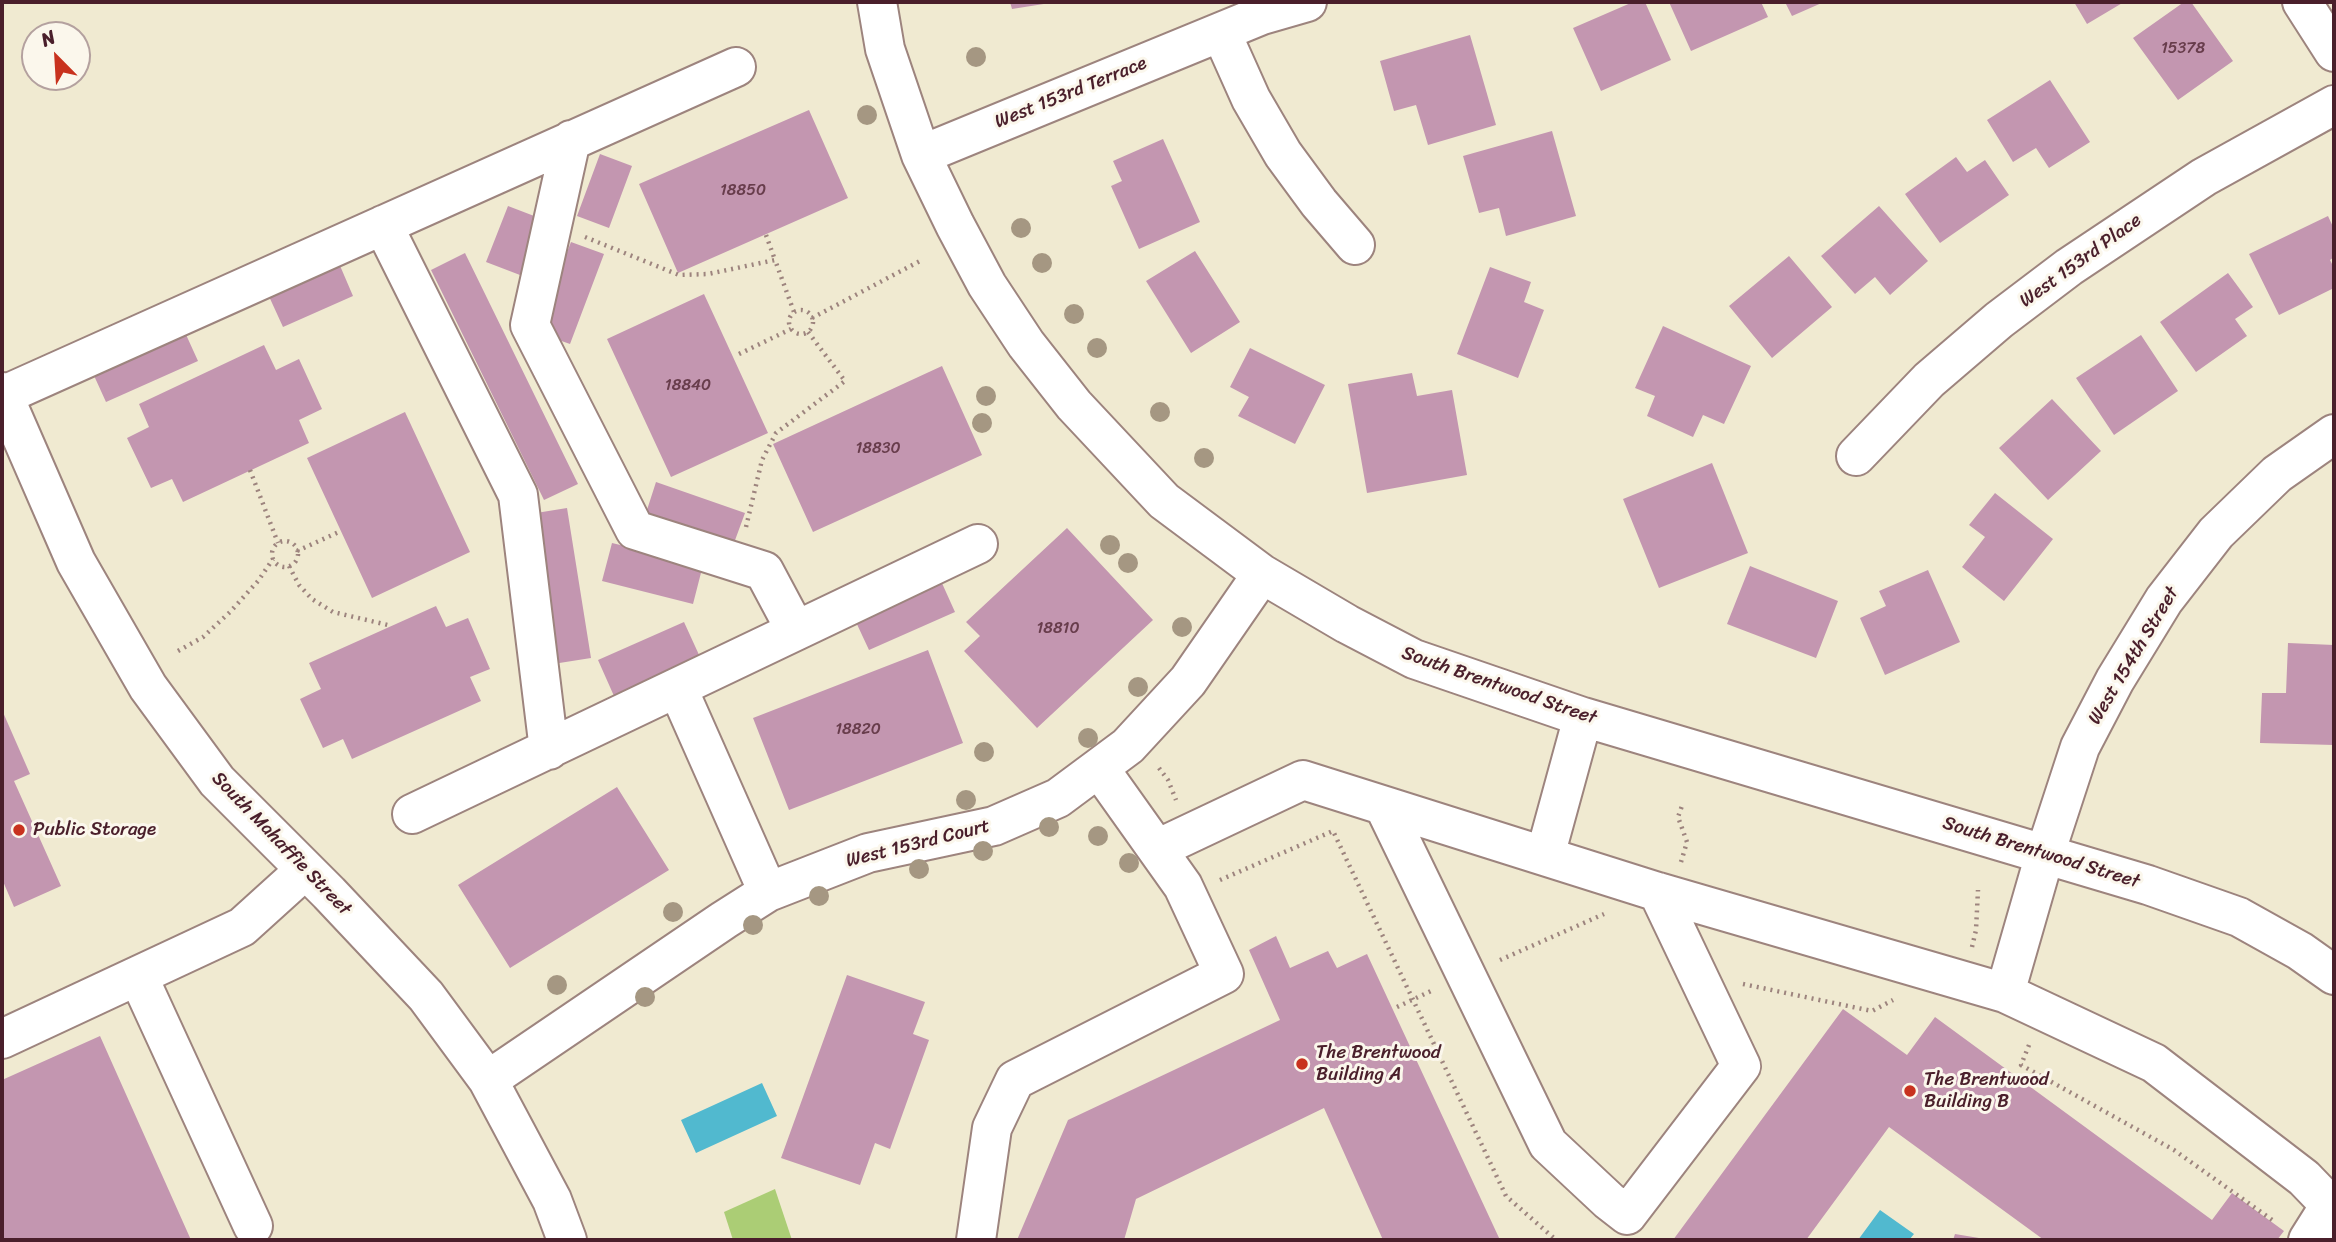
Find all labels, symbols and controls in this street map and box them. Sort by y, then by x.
text: N [35,20,61,56]
north arrow [21,21,91,91]
house number: 15378 [2161,39,2205,59]
street label: West 153rd Terrace [992,52,1150,134]
house number: 18850 [720,181,766,201]
street label: West 153rd Place [2016,209,2146,313]
house number: 18840 [665,376,711,396]
house number: 18830 [855,439,901,459]
street label: West 154th Street [2084,583,2184,729]
house number: 18810 [1036,619,1080,639]
street label: South Brentwood Street [1398,642,1600,730]
house number: 18820 [835,720,881,740]
street label: South Mahaffie Street [206,767,356,921]
street label: South Brentwood Street [1940,812,2142,894]
street label: West 153rd Court [844,815,992,873]
place label: Public Storage [33,819,156,841]
marker: Public Storage [11,822,27,838]
place label: The Brentwood Building A [1316,1042,1441,1086]
marker: The Brentwood Building A [1294,1056,1310,1072]
place label: The Brentwood Building B [1924,1069,2049,1113]
marker: The Brentwood Building B [1902,1083,1918,1099]

